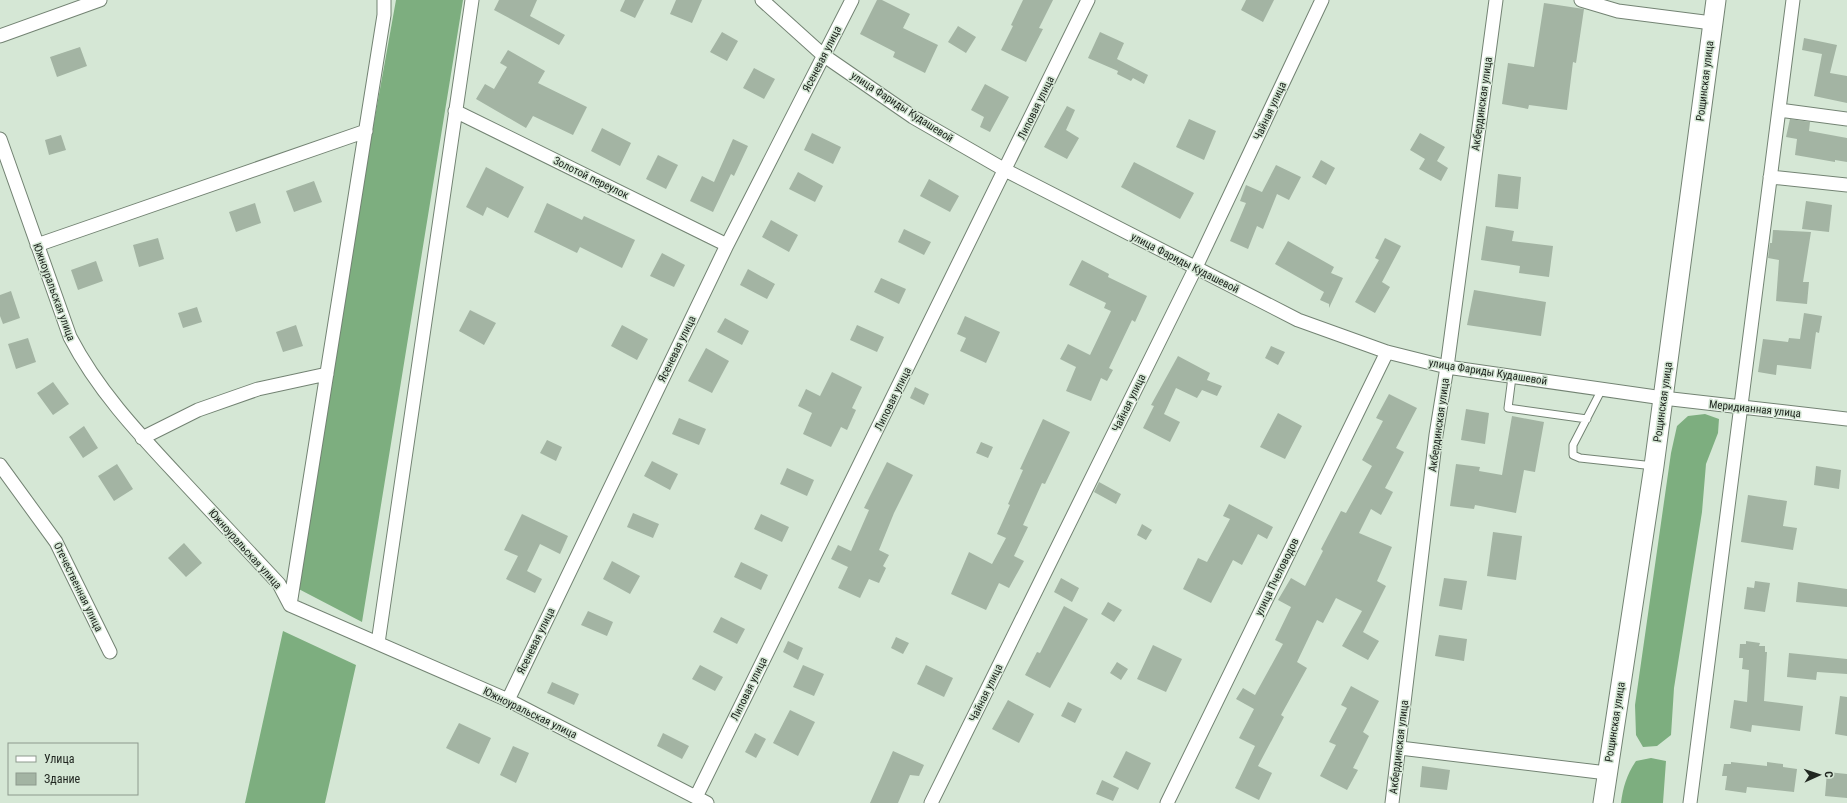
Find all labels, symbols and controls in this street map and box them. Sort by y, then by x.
street label: Ясеневая улица [800,24,844,94]
street label: Рощинская улица [1694,40,1716,122]
street label: Акбердинская улица [1469,56,1495,152]
street label: улица Фариды Кудашевой [848,69,956,145]
street label: Липовая улица [1015,74,1057,142]
street label: Чайная улица [1251,80,1289,142]
street label: Золотой переулок [551,154,631,202]
street label: улица Фариды Кудашевой [1129,230,1241,296]
street label: Южноуральская улица [30,241,78,343]
street label: Ясеневая улица [655,314,699,384]
street label: улица Фариды Кудашевой [1428,356,1548,388]
street label: Рощинская улица [1651,361,1675,443]
street label: Липовая улица [872,365,914,433]
street label: Чайная улица [1109,372,1149,434]
street label: Акбердинская улица [1426,377,1452,473]
street label: Меридианная улица [1708,398,1802,420]
street label: Южноуральская улица [206,506,284,592]
street label: улица Пчеловодов [1252,536,1302,618]
street label: Отечественная улица [51,540,105,634]
street label: Ясеневая улица [514,606,558,676]
street label: Липовая улица [728,655,770,723]
street label: Чайная улица [966,662,1006,724]
street label: Рощинская улица [1602,681,1628,763]
street label: Южноуральская улица [481,685,579,741]
street label: Акбердинская улица [1387,699,1411,795]
legend [8,743,138,795]
text: Улица [44,752,75,766]
north arrow [1799,755,1839,795]
text: С [1822,771,1835,778]
text: Здание [44,772,81,786]

